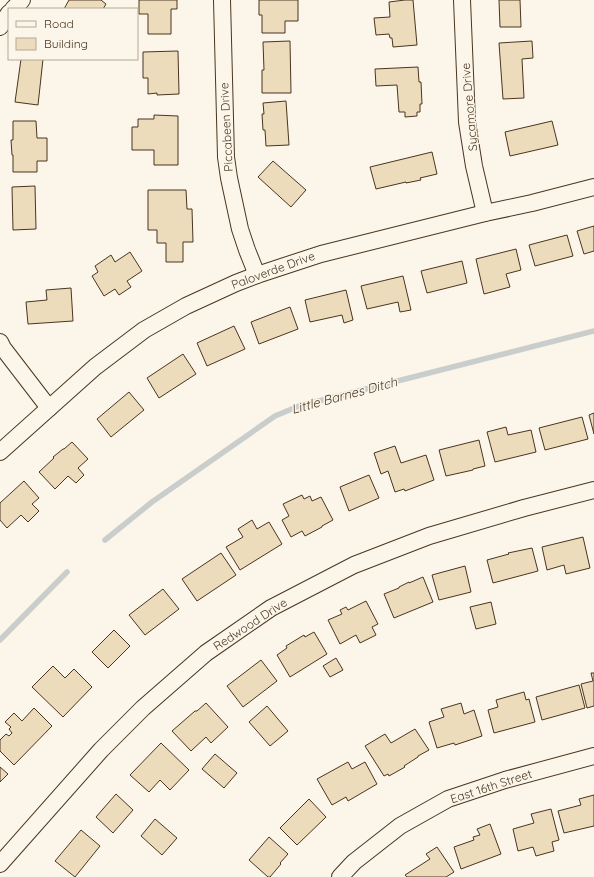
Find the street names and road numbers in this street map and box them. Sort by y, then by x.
street label: Sycamore Drive [458,62,480,152]
street label: Piccabeen Drive [216,82,236,172]
street label: Paloverde Drive [229,248,317,292]
street label: Redwood Drive [210,594,290,653]
street label: East 16th Street [448,766,534,806]

